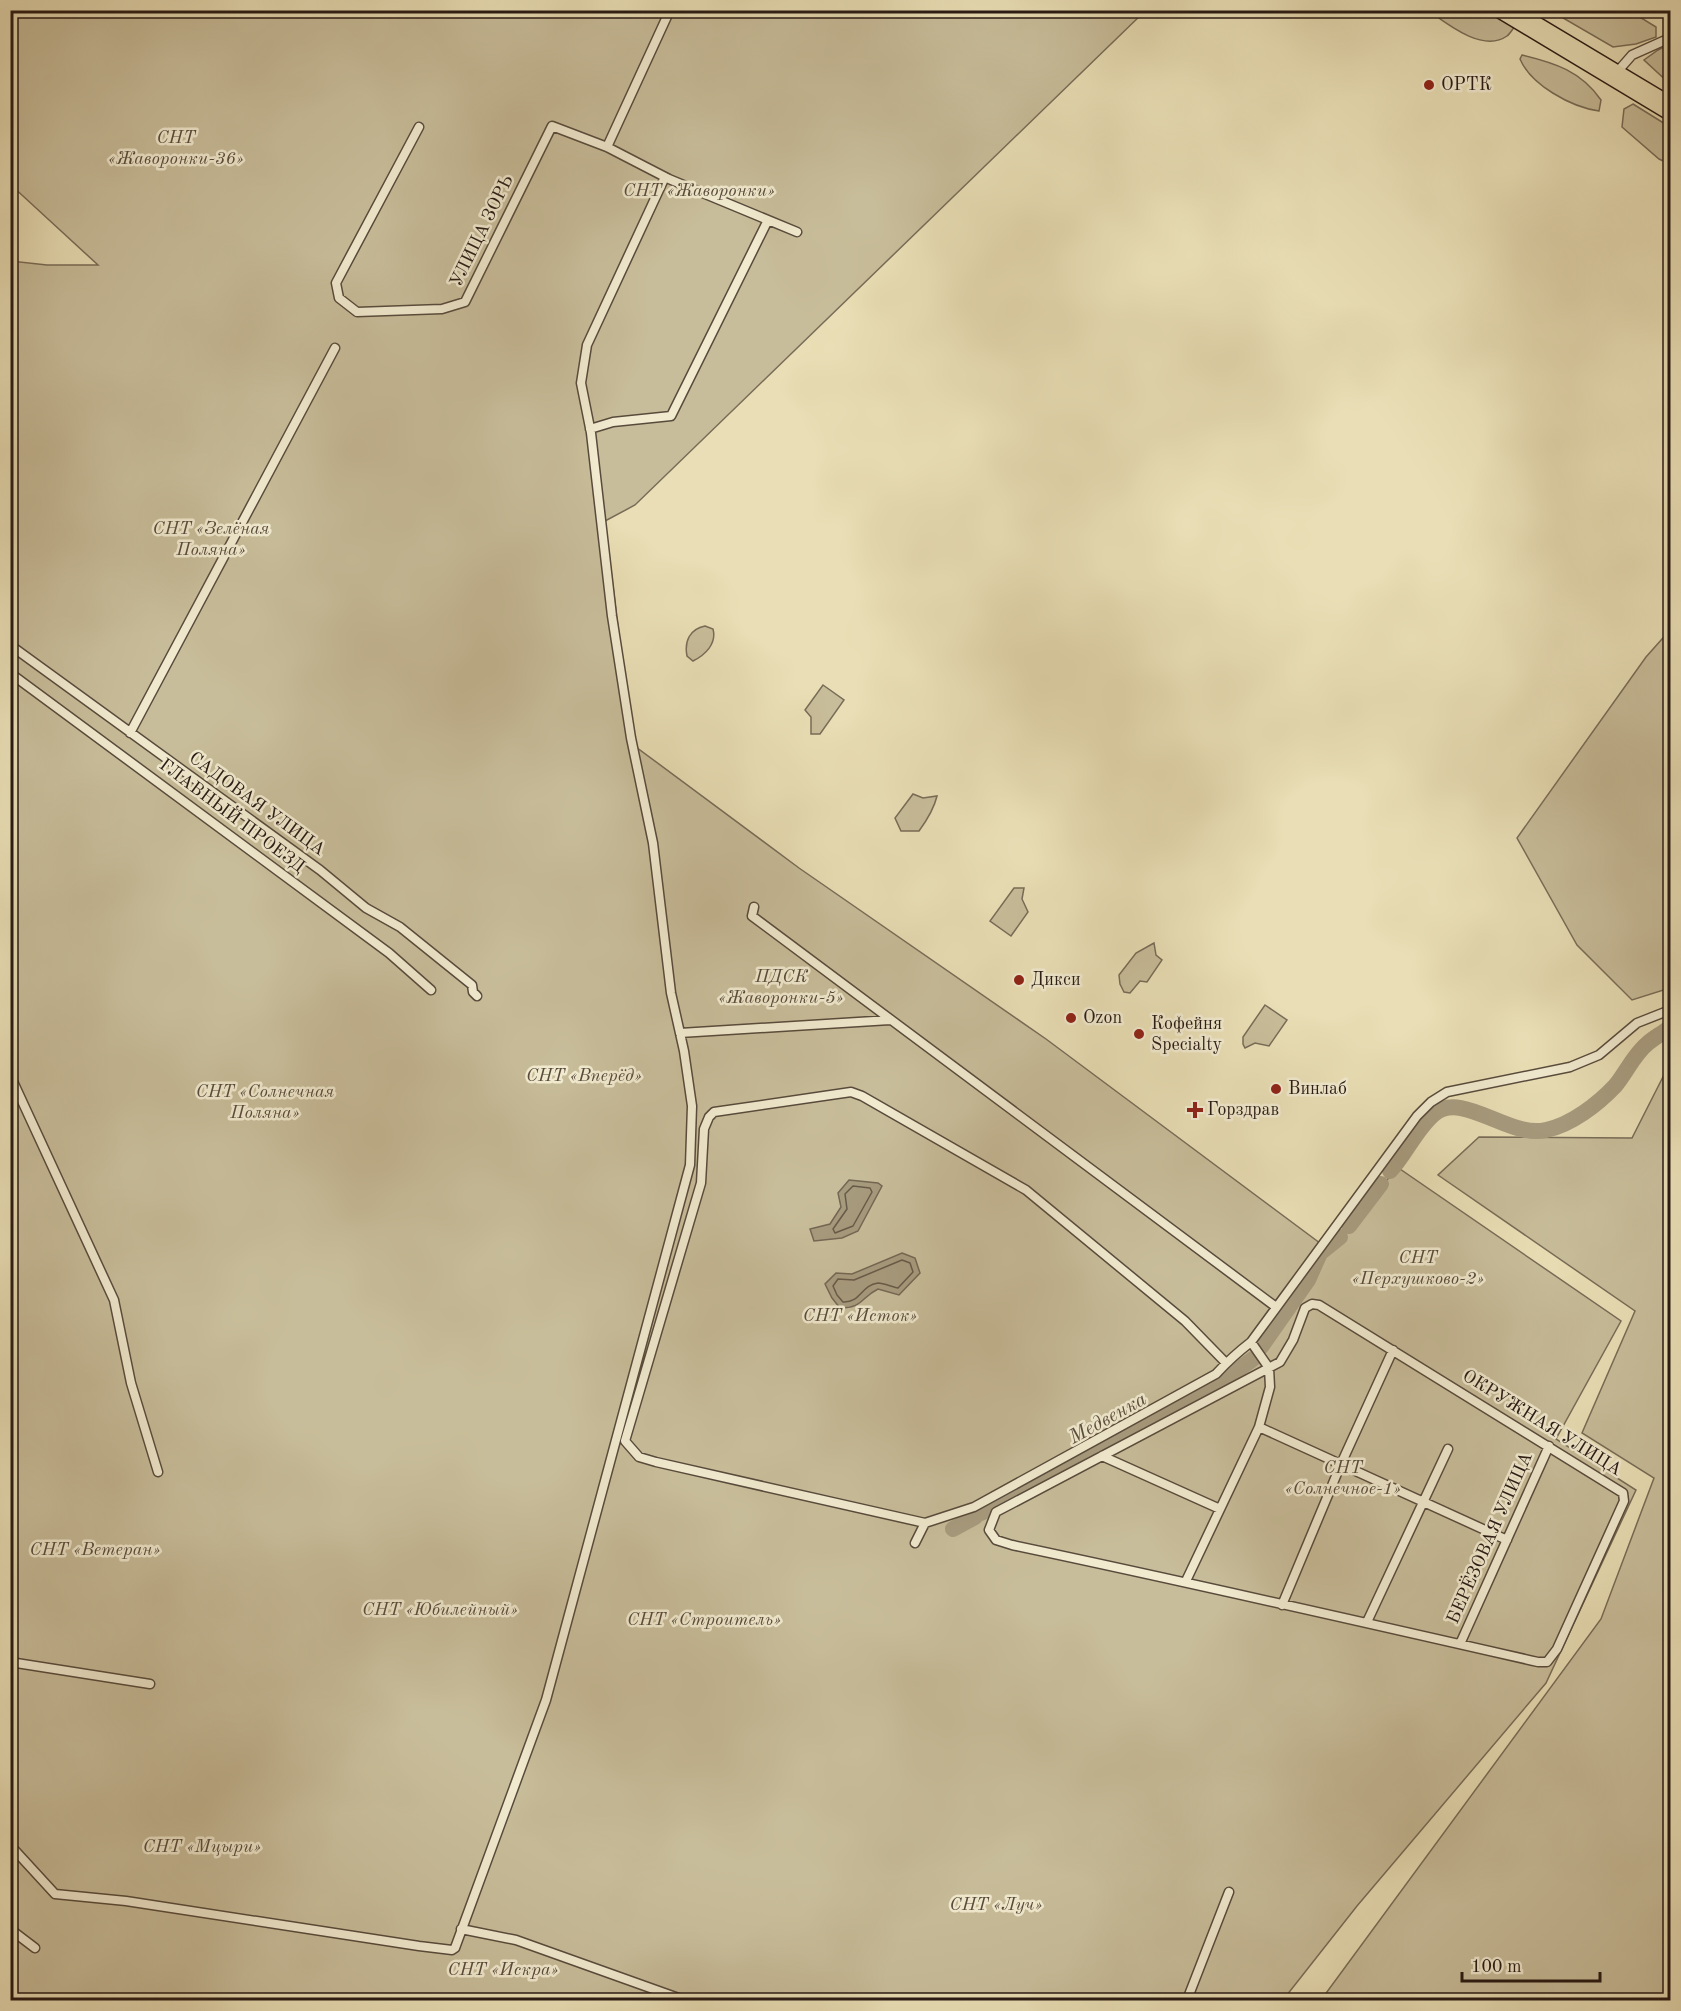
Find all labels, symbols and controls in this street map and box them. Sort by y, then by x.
place label: ОРТК [1441,76,1492,94]
marker: ОРТК [1422,78,1436,92]
park label: СНТ «Жаворонки-36» [108,129,244,168]
street label: УЛИЦА ЗОРЬ [447,172,517,290]
park label: СНТ «Жаворонки» [623,182,775,200]
park label: СНТ «Зелёная Поляна» [152,520,270,559]
street label: САДОВАЯ УЛИЦА [186,749,328,859]
street label: ГЛАВНЫЙ ПРОЕЗД [156,752,311,876]
park label: ПДСК «Жаворонки-5» [718,968,844,1007]
place label: Дикси [1031,971,1081,989]
marker: Дикси [1012,973,1026,987]
place label: Ozon [1083,1009,1122,1027]
marker: Ozon [1064,1011,1078,1025]
place label: Кофейня Specialty [1151,1015,1223,1054]
marker: Кофейня Specialty [1132,1027,1146,1041]
park label: СНТ «Вперёд» [526,1067,642,1085]
place label: Винлаб [1288,1080,1347,1098]
marker: Винлаб [1269,1082,1283,1096]
park label: СНТ «Солнечная Поляна» [196,1083,335,1122]
place label: Горздрав [1207,1101,1279,1119]
marker: Горздрав [1188,1103,1202,1117]
park label: СНТ «Перхушково-2» [1352,1249,1484,1288]
park label: СНТ «Исток» [803,1307,917,1325]
street label: ОКРУЖНАЯ УЛИЦА [1459,1367,1625,1480]
water label: Медвенка [1065,1389,1151,1449]
street label: БЕРЁЗОВАЯ УЛИЦА [1441,1448,1536,1627]
park label: СНТ «Солнечное-1» [1285,1459,1401,1498]
park label: СНТ «Ветеран» [29,1541,161,1559]
park label: СНТ «Юбилейный» [362,1601,518,1619]
park label: СНТ «Строитель» [627,1611,781,1629]
park label: СНТ «Мцыри» [143,1838,261,1856]
park label: СНТ «Луч» [950,1896,1042,1914]
scale bar [1462,1945,1600,1983]
text: 100 m [1471,1958,1522,1976]
park label: СНТ «Искра» [447,1961,559,1979]

